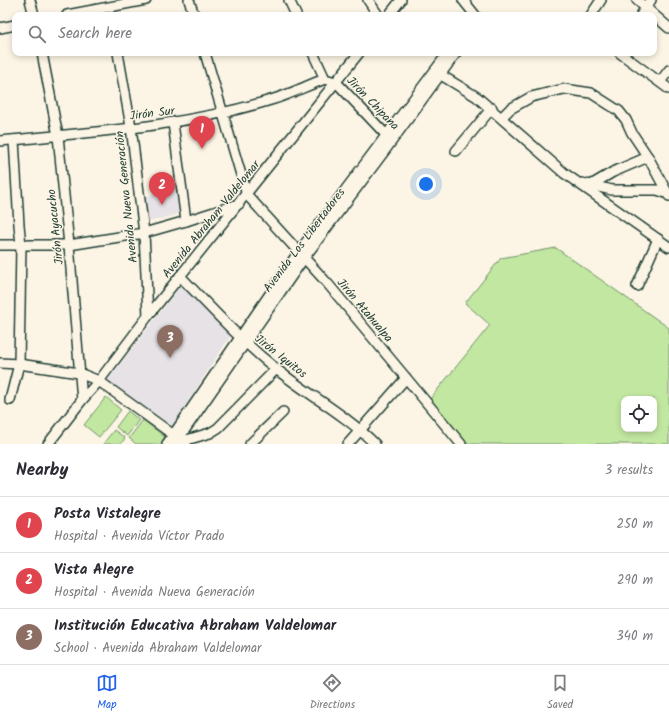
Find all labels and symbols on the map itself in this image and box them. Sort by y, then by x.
street label: Jirón Chipana [342,72,404,135]
street label: Jirón Sur [128,101,177,126]
pin: 1 [189,116,215,149]
street label: Avenida Nueva Generación [110,130,143,264]
street label: Avenida Abraham Valdelomar [158,155,266,282]
pin: 2 [149,172,175,205]
your location [416,174,436,194]
street label: Avenida Los Libertadores [259,184,350,297]
street label: Jirón Ayacucho [42,188,69,266]
street label: Jirón Atahualpa [332,274,397,347]
pin: 3 [157,325,183,358]
street label: Jirón Iquitos [250,330,311,383]

